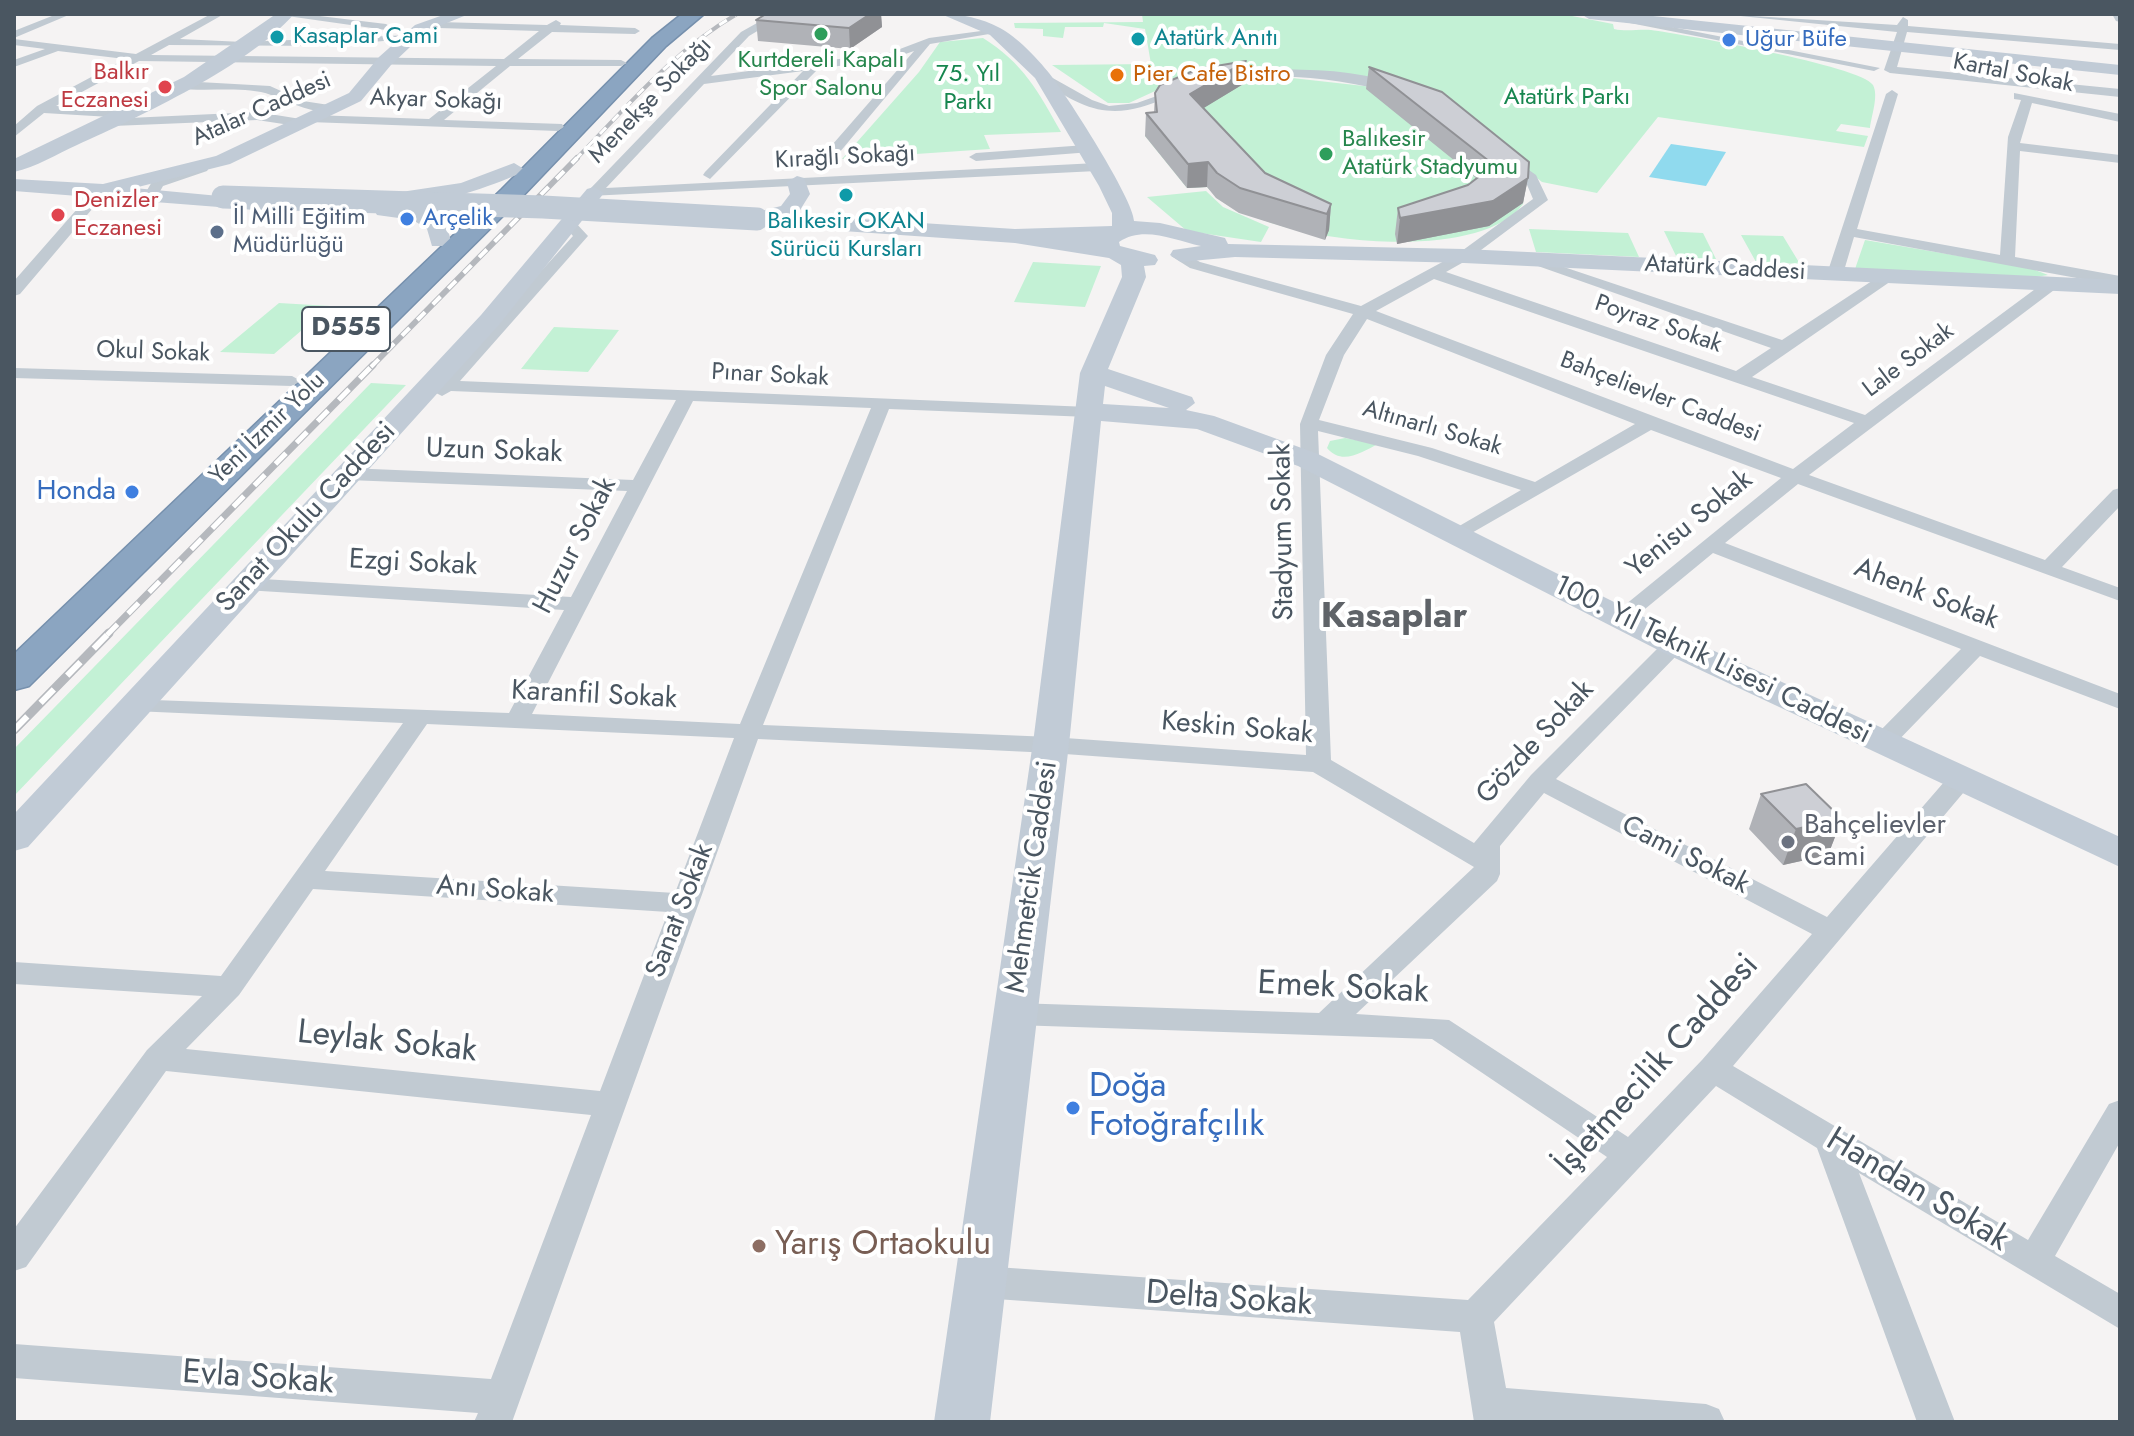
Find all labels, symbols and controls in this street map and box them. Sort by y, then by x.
place label: Kasaplar Cami [293,23,438,51]
marker: Kurtdereli Kapalı Spor Salonu [812,25,830,43]
place label: Atatürk Anıtı [1154,25,1278,53]
place label: Uğur Büfe [1745,26,1847,54]
marker: Kasaplar Cami [268,28,286,46]
marker: Atatürk Anıtı [1129,30,1147,48]
marker: Uğur Büfe [1720,31,1738,49]
street label: Menekşe Sokağı [583,32,719,170]
place label: Kurtdereli Kapalı Spor Salonu [738,47,904,103]
street label: Kartal Sokak [1950,48,2076,100]
place label: Balkır Eczanesi [61,59,149,115]
park label: 75. Yıl Parkı [936,61,1000,117]
place label: Pier Cafe Bistro [1133,61,1291,89]
street label: Atalar Caddesi [188,66,336,154]
marker: Pier Cafe Bistro [1108,66,1126,84]
marker: Balkır Eczanesi [156,78,174,96]
street label: Akyar Sokağı [369,84,503,118]
park label: Atatürk Parkı [1504,84,1630,112]
place label: Balıkesir Atatürk Stadyumu [1342,126,1518,182]
street label: Kırağlı Sokağı [774,140,916,176]
marker: Balıkesir Atatürk Stadyumu [1317,145,1335,163]
marker: Balıkesir OKAN Sürücü Kursları [837,186,855,204]
place label: Denizler Eczanesi [74,187,162,243]
place label: İl Milli Eğitim Müdürlüğü [233,204,366,260]
place label: Arçelik [423,205,493,233]
marker: Denizler Eczanesi [49,206,67,224]
place label: Balıkesir OKAN Sürücü Kursları [767,208,925,264]
marker: Arçelik [398,210,416,228]
marker: İl Milli Eğitim Müdürlüğü [208,223,226,241]
street label: Atatürk Caddesi [1644,250,1806,288]
street label: Poyraz Sokak [1591,290,1725,360]
road number: D555 [302,307,390,351]
street label: Lale Sokak [1858,317,1960,405]
street label: Okul Sokak [96,337,210,369]
street label: Bahçelievler Caddesi [1556,346,1764,450]
street label: Pınar Sokak [711,359,829,393]
street label: Yeni İzmir Yolu [204,367,332,491]
street label: Altınarlı Sokak [1359,395,1505,463]
street label: Sanat Okulu Caddesi [210,416,404,620]
street label: Uzun Sokak [425,433,563,471]
street label: Stadyum Sokak [1266,443,1302,621]
street label: Yenisu Sokak [1620,464,1760,586]
street label: Huzur Sokak [527,472,625,620]
place label: Honda [37,475,116,509]
marker: Honda [123,483,141,501]
street label: Ezgi Sokak [348,544,478,584]
street label: Ahenk Sokak [1849,552,2003,638]
street label: 100. Yıl Teknik Lisesi Caddesi [1548,570,1876,752]
district label: Kasaplar [1321,596,1467,640]
street label: Gözde Sokak [1470,674,1602,812]
street label: Karanfil Sokak [510,675,678,717]
street label: Keskin Sokak [1160,706,1314,752]
street label: Mehmetcik Caddesi [1000,759,1066,995]
street label: Cami Sokak [1615,809,1755,903]
place label: Bahçelievler Cami [1804,809,1946,875]
marker: Bahçelievler Cami [1779,833,1797,851]
street label: Sanat Sokak [640,839,722,983]
street label: Anı Sokak [435,870,555,912]
street label: İşletmecilik Caddesi [1548,946,1768,1186]
street label: Emek Sokak [1256,964,1430,1014]
street label: Leylak Sokak [295,1013,479,1073]
place label: Doğa Fotoğrafçılık [1089,1068,1264,1148]
marker: Doğa Fotoğrafçılık [1064,1099,1082,1117]
street label: Handan Sokak [1818,1121,2016,1261]
place label: Yarış Ortaokulu [775,1226,991,1266]
marker: Yarış Ortaokulu [750,1237,768,1255]
street label: Delta Sokak [1144,1274,1314,1326]
street label: Evla Sokak [181,1353,335,1405]

